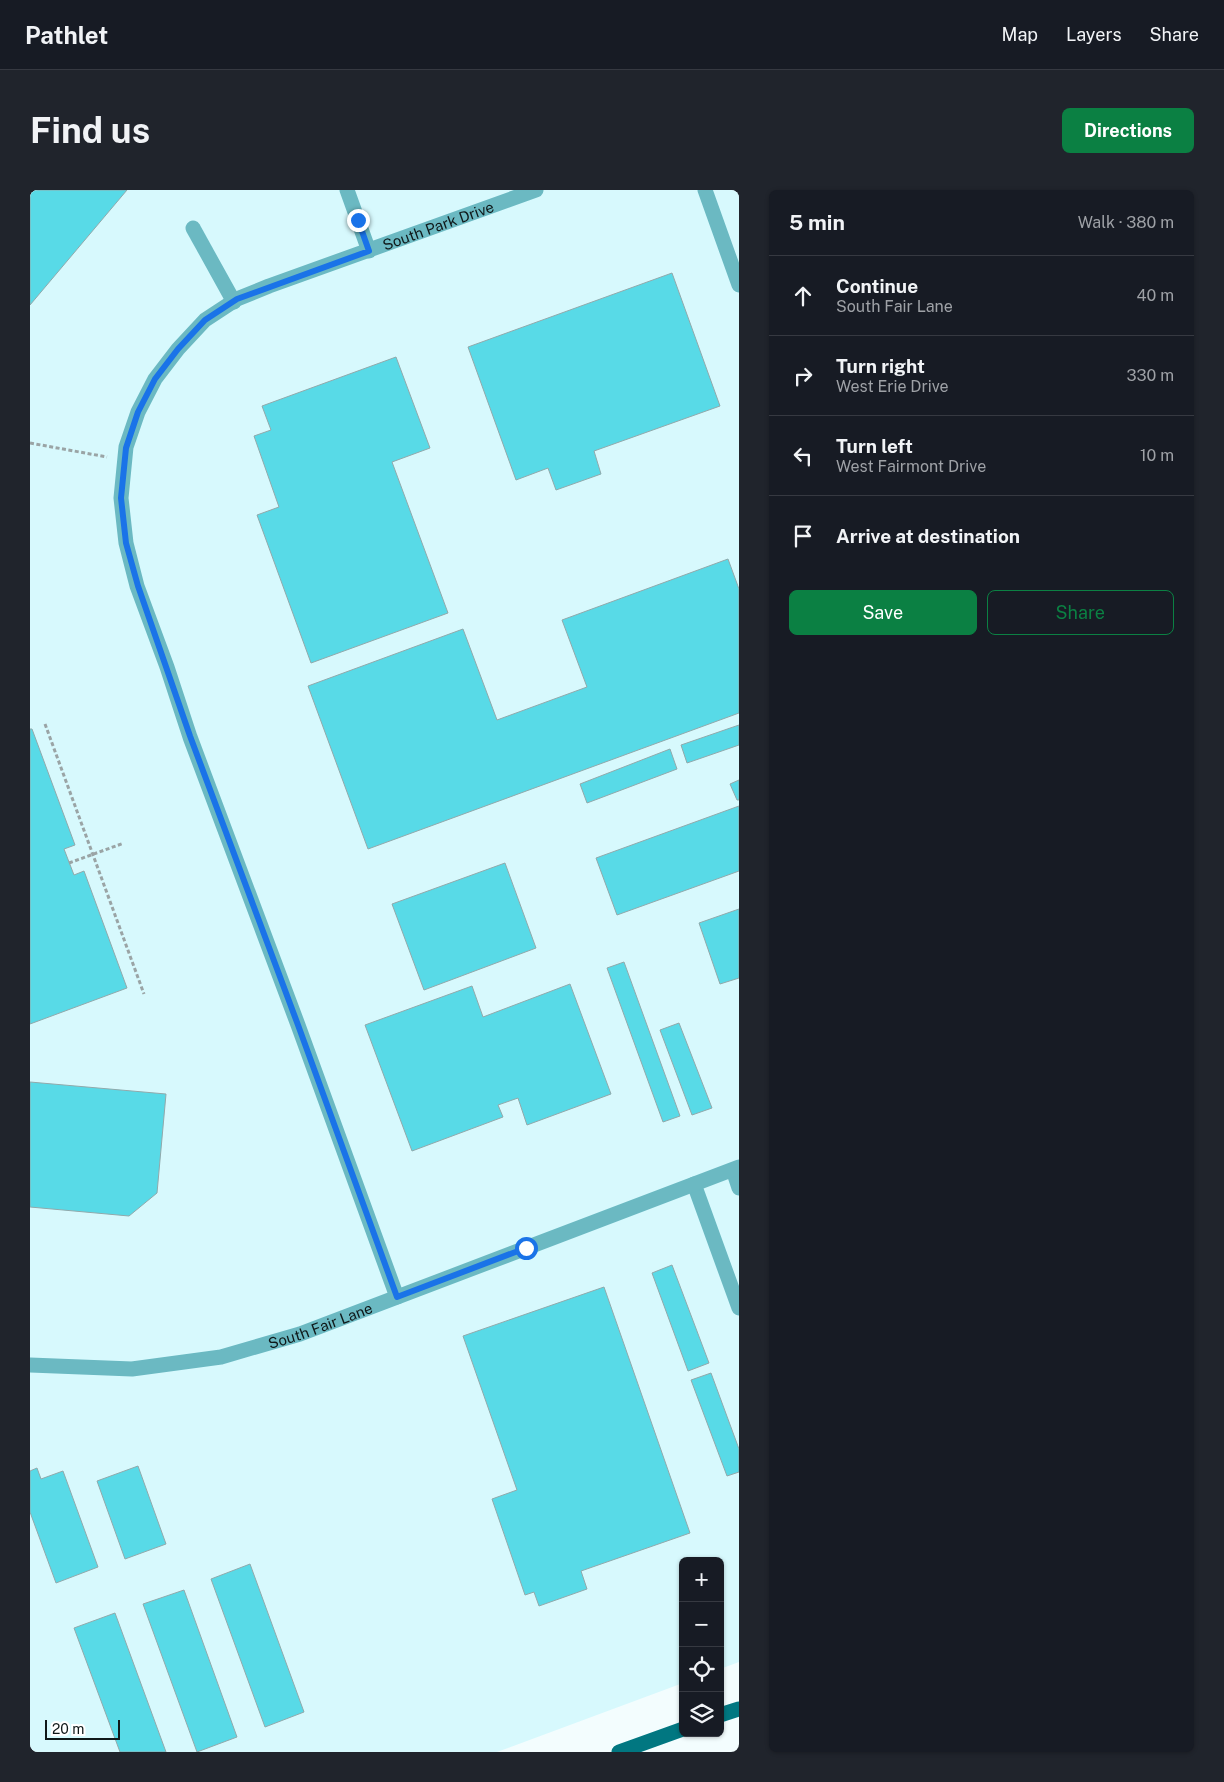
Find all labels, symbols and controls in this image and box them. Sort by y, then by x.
text: Pathlet [25,21,108,49]
text: Map [1002,24,1038,45]
text: Layers [1066,24,1122,45]
text: Share [1150,24,1199,45]
button: Directions [1062,108,1194,153]
text: Find us [30,110,150,151]
street label: South Park Drive [380,197,496,253]
route end [347,209,370,232]
text: 5 min [789,210,845,235]
text: Walk · 380 m [1078,213,1174,232]
text: Continue [836,275,918,297]
icon: ahead [789,282,817,310]
text: 40 m [1136,286,1174,305]
text: South Fair Lane [836,297,953,316]
text: Turn right [836,355,925,377]
icon: right [789,362,817,390]
text: 330 m [1127,366,1174,385]
text: West Erie Drive [836,377,949,396]
text: Turn left [836,435,913,457]
icon: left [789,442,817,470]
text: 10 m [1140,446,1174,465]
text: West Fairmont Drive [836,457,986,476]
icon: arrive [789,522,817,550]
text: Arrive at destination [836,525,1020,547]
button: Save [789,590,977,635]
button: Share [987,590,1174,635]
route start [515,1237,538,1260]
street label: South Fair Lane [266,1299,375,1351]
map controls [679,1557,724,1737]
button: + [679,1557,724,1602]
button: − [679,1602,724,1647]
button: locate [679,1647,724,1692]
button: layers [679,1692,724,1737]
scale bar [45,1717,120,1740]
text: 20 m [52,1721,84,1737]

